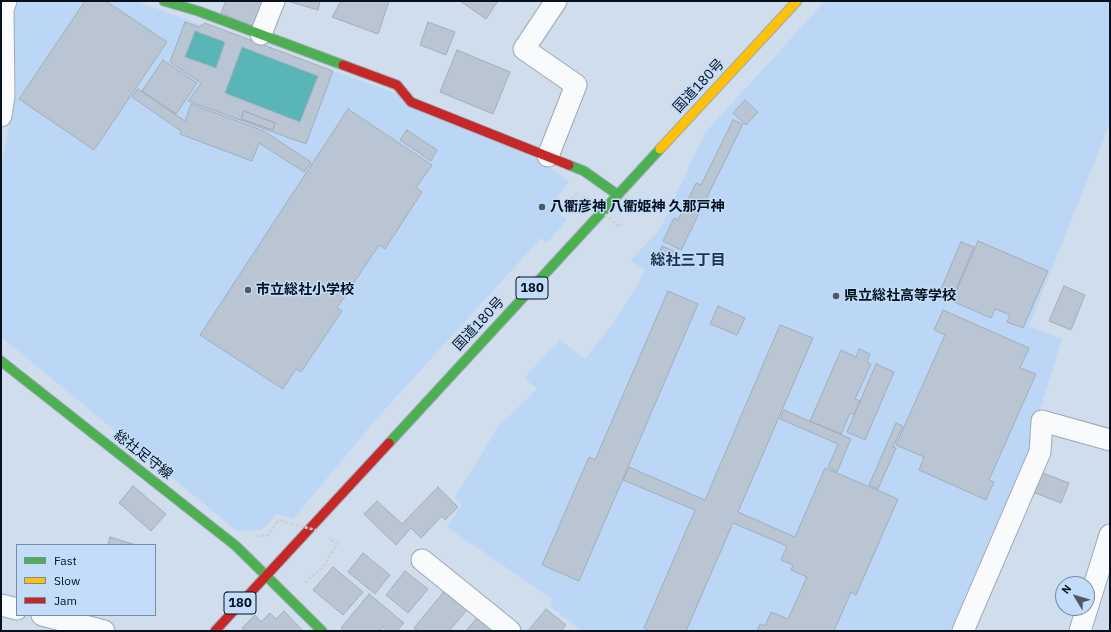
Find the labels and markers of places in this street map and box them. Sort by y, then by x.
place label: 八衢彦神 八衢姫神 久那戸神 [550,199,725,215]
marker: 八衢彦神 八衢姫神 久那戸神 [537,202,547,212]
place label: 市立総社小学校 [256,282,354,298]
marker: 市立総社小学校 [243,285,253,295]
place label: 県立総社高等学校 [844,288,956,304]
marker: 県立総社高等学校 [831,291,841,301]

